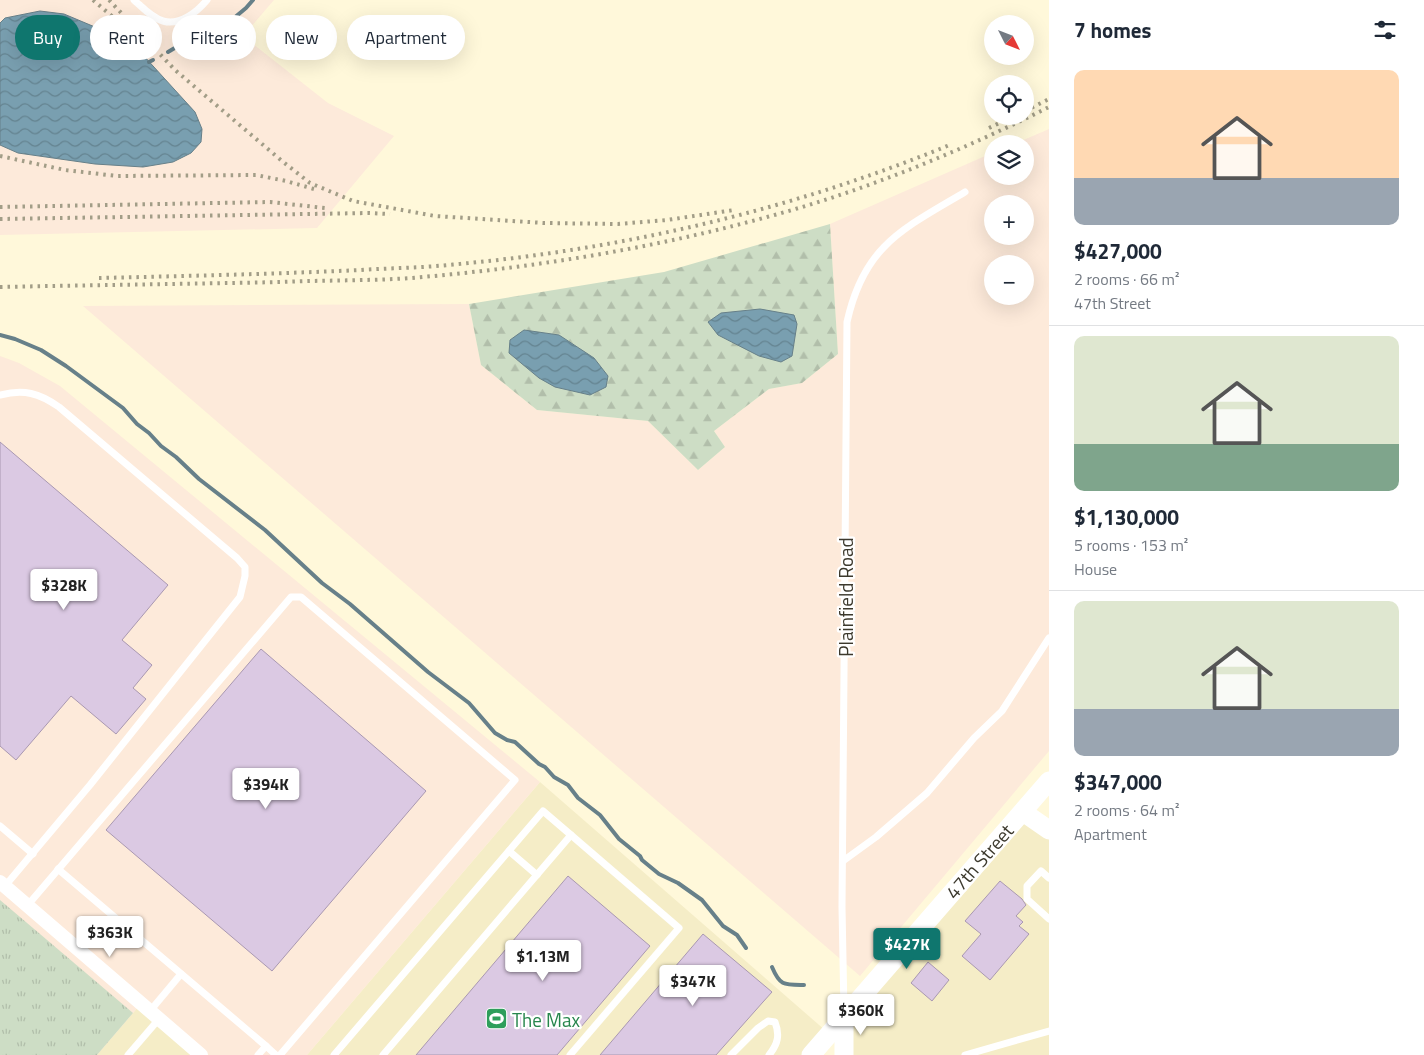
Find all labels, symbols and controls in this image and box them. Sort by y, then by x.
text: 7 homes [1074,14,1151,46]
chip: Buy [15,15,80,60]
chip: Rent [90,15,162,60]
chip: Filters [172,15,256,60]
chip: New [266,15,337,60]
chip: Apartment [347,15,465,60]
north arrow [984,15,1034,65]
map controls [984,15,1034,305]
icon: filters [1371,16,1399,44]
button: locate [984,75,1034,125]
icon: home [1192,103,1282,193]
button: layers [984,135,1034,185]
button: + [984,195,1034,245]
text: $427,000 [1074,235,1162,267]
button: − [984,255,1034,305]
text: 2 rooms · 66 m² [1074,267,1179,291]
text: 47th Street [1074,291,1151,315]
icon: home [1192,368,1282,458]
text: $1,130,000 [1074,501,1179,533]
text: 5 rooms · 153 m² [1074,533,1188,557]
street label: Plainfield Road [831,537,860,657]
text: House [1074,557,1117,581]
pin: $328K [29,568,99,611]
text: $328K [41,573,87,597]
icon: home [1192,633,1282,723]
text: $347,000 [1074,766,1162,798]
pin: $394K [231,768,301,810]
text: $394K [243,772,289,796]
text: 2 rooms · 64 m² [1074,798,1179,822]
street label: 47th Street [938,817,1020,905]
text: Apartment [1074,822,1147,846]
pin: $363K [75,916,145,958]
text: $363K [87,920,133,944]
pin: $427K [872,928,942,970]
text: $427K [884,932,930,956]
pin: $1.13M [502,940,584,982]
text: $1.13M [516,944,570,968]
pin: $347K [658,964,728,1007]
text: $347K [670,969,716,993]
pin: $360K [826,994,896,1036]
text: $360K [838,998,884,1022]
place label: The Max [512,1005,580,1034]
sports icon: The Max [484,1007,508,1031]

